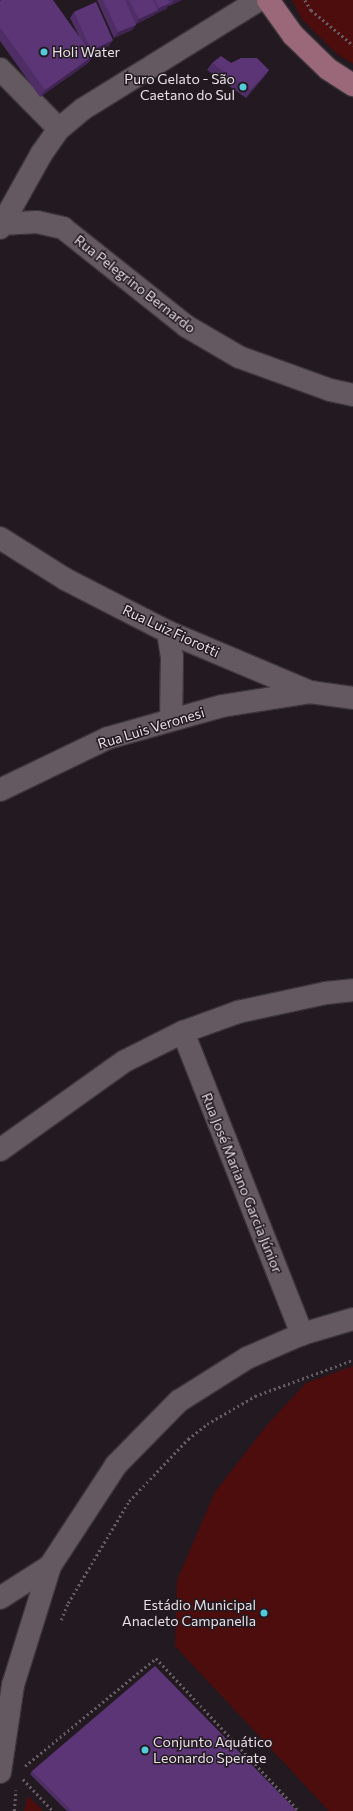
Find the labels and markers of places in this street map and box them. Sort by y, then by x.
place label: Holi Water [52,44,120,60]
marker: Holi Water [39,47,49,57]
place label: Puro Gelato - São Caetano do Sul [124,71,235,104]
marker: Puro Gelato - São Caetano do Sul [238,82,248,92]
place label: Estádio Municipal Anacleto Campanella [122,1597,256,1630]
marker: Estádio Municipal Anacleto Campanella [259,1608,269,1618]
place label: Conjunto Aquático Leonardo Sperate [153,1734,272,1766]
marker: Conjunto Aquático Leonardo Sperate [140,1745,150,1755]

